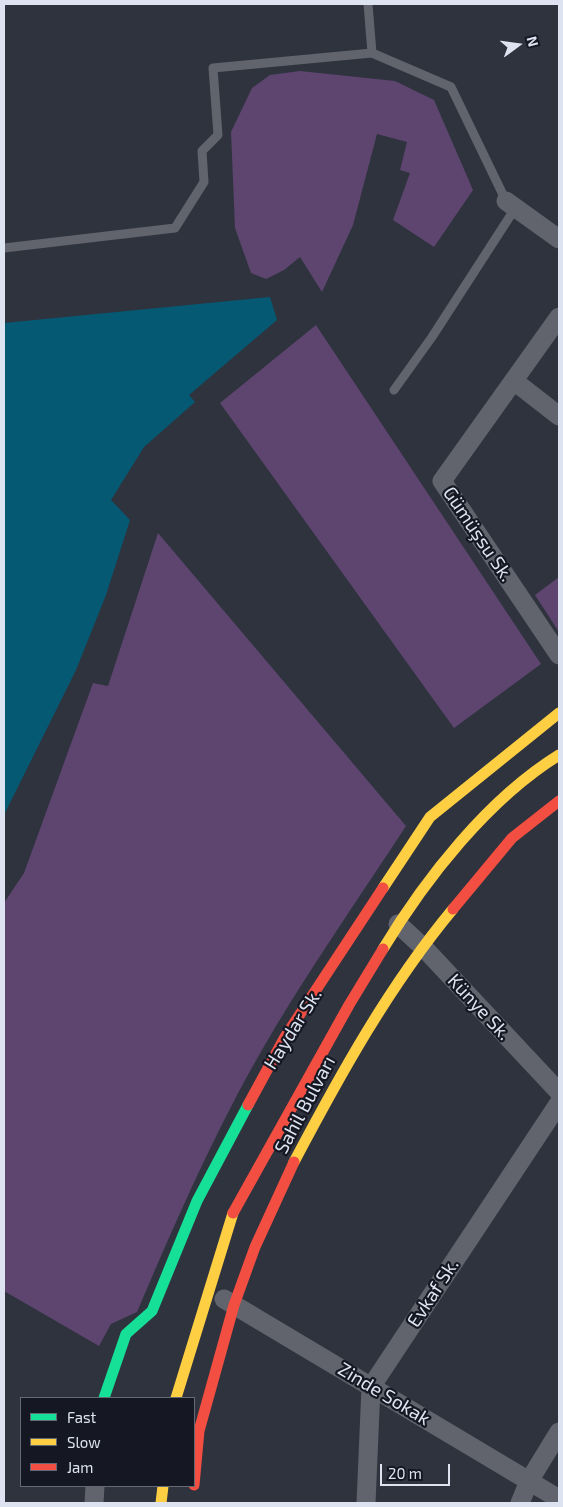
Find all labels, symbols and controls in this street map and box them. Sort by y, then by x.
north arrow [493,20,543,70]
text: N [524,34,543,48]
street label: Gümüşsu Sk. [438,482,518,586]
street label: Künye Sk. [443,969,515,1045]
street label: Haydar Sk. [259,984,327,1074]
street label: Sahil Bulvarı [270,1052,340,1158]
street label: Evkaf Sk. [402,1255,464,1331]
street label: Zinde Sokak [334,1358,434,1430]
legend [20,1397,195,1487]
text: Fast [67,1408,96,1426]
text: Slow [67,1433,101,1451]
scale bar [383,1454,453,1486]
text: Jam [67,1458,93,1476]
text: 20 m [388,1464,422,1482]

